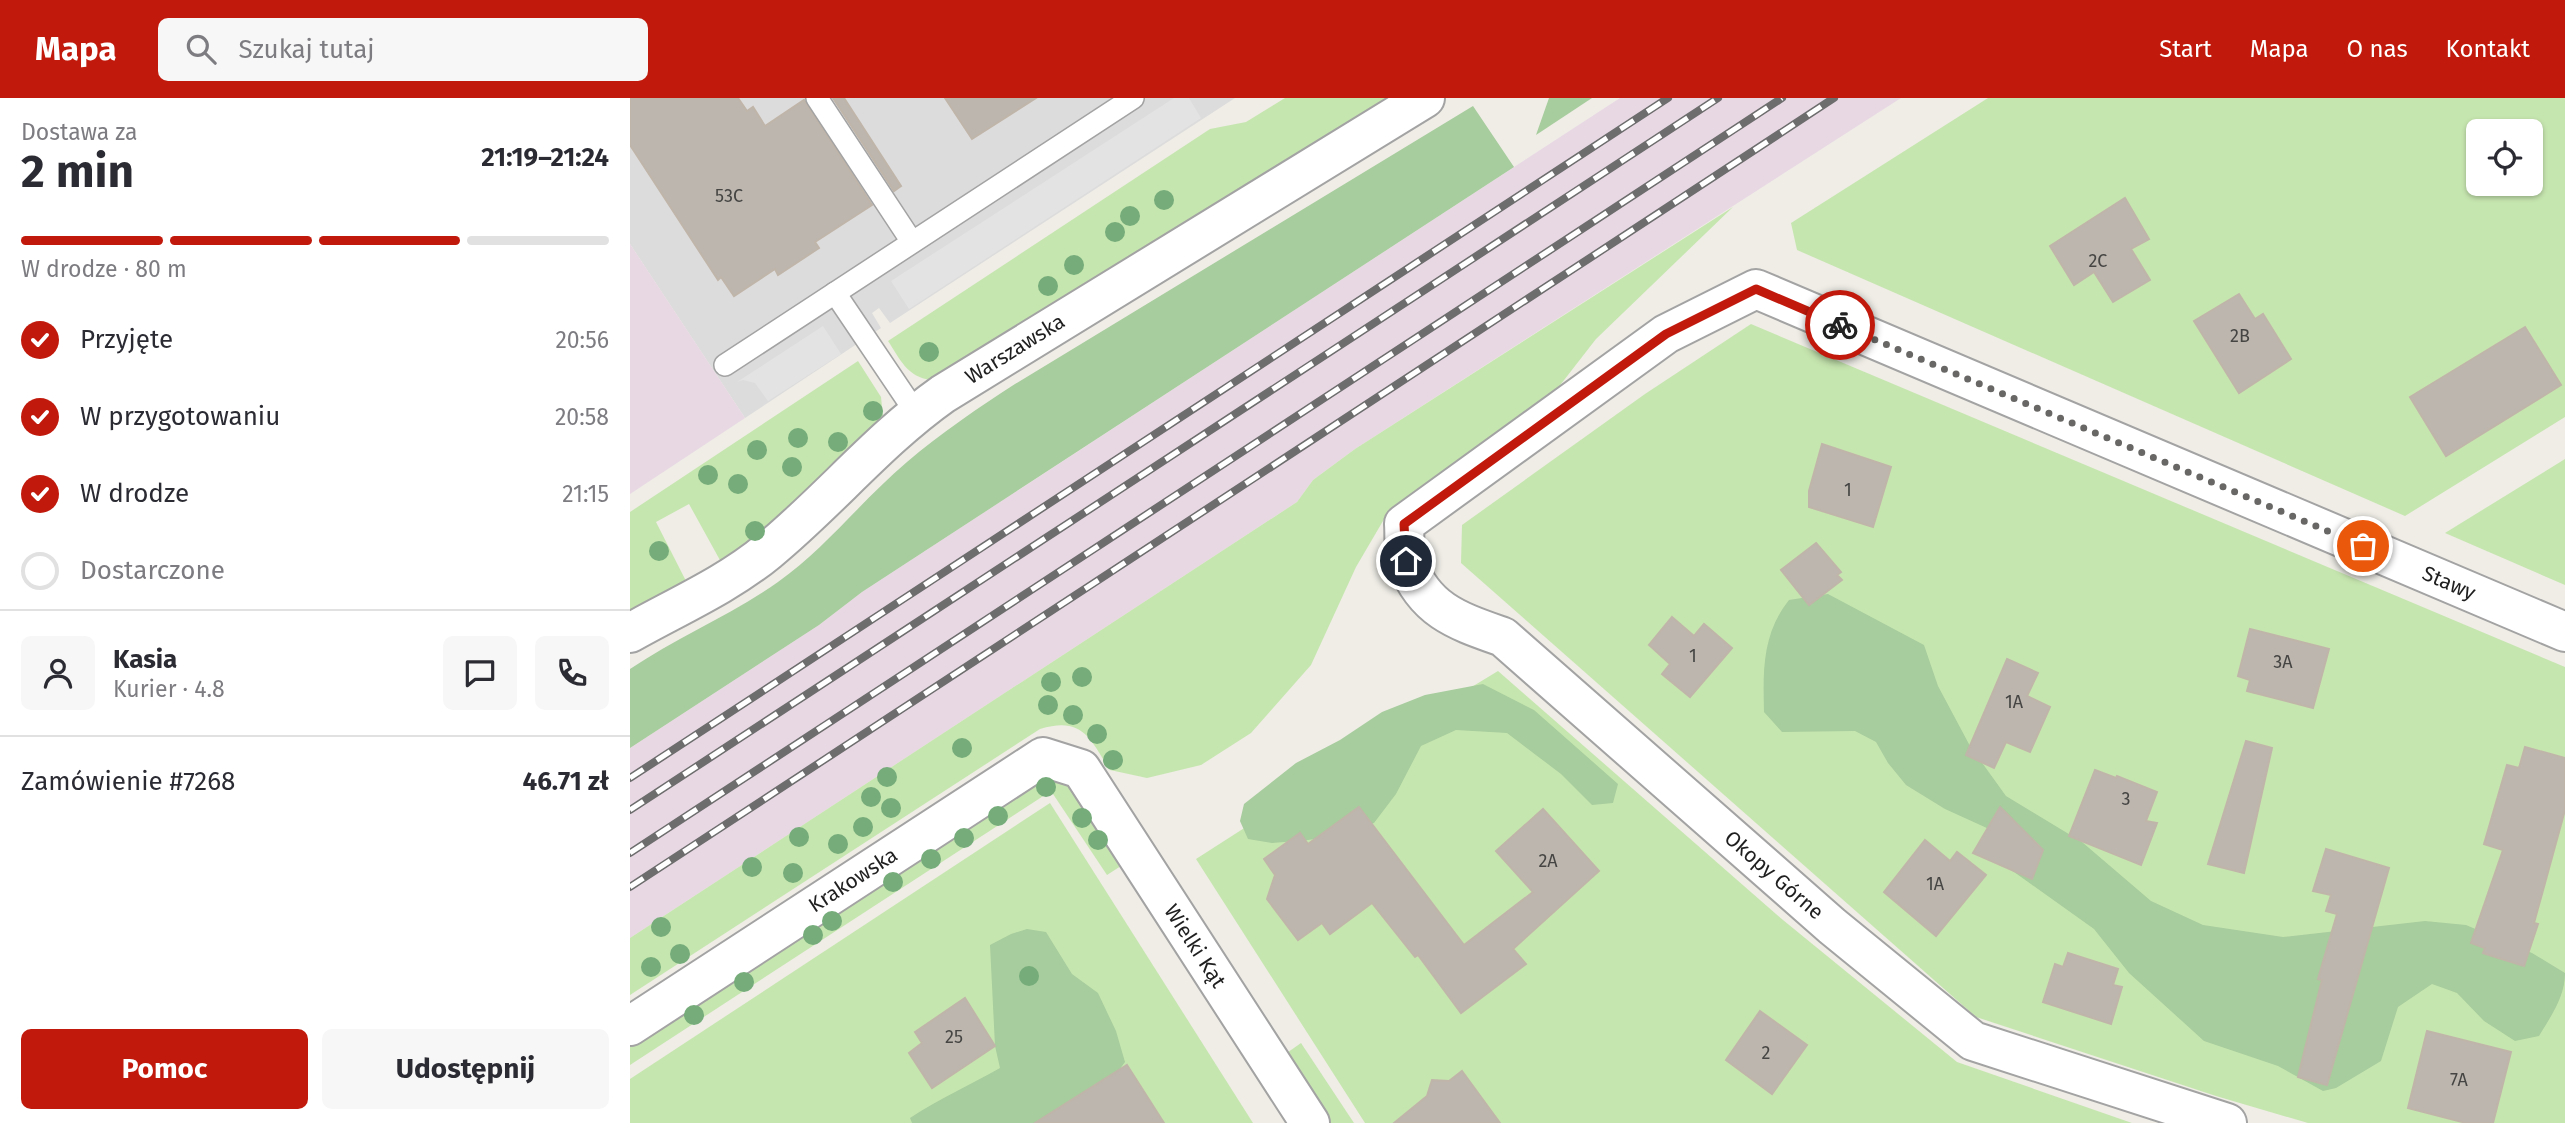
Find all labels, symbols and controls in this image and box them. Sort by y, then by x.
search box [158,18,648,81]
text: Mapa [35,29,116,69]
icon: search [182,30,220,68]
text: Szukaj tutaj [238,34,375,65]
text: Start [2159,35,2212,63]
text: Mapa [2250,35,2309,63]
text: O nas [2347,35,2408,63]
text: Kontakt [2446,35,2530,63]
text: Dostawa za [21,118,138,146]
map controls [2466,119,2543,196]
button: locate [2466,119,2543,196]
text: 21:19–21:24 [481,142,609,173]
text: 2 min [21,144,134,199]
house number: 53C [715,185,743,207]
house number: 2C [2089,250,2107,272]
text: W drodze · 80 m [21,255,187,283]
courier [1805,290,1875,360]
icon: bike [1821,306,1859,344]
street label: Warszawska [960,308,1070,390]
icon: check [21,321,59,359]
text: Przyjęte [80,324,173,355]
house number: 2B [2230,325,2250,347]
text: 20:56 [555,326,609,354]
icon: check [21,398,59,436]
text: W przygotowaniu [80,401,280,432]
text: 20:58 [555,403,609,431]
icon: check [21,475,59,513]
text: W drodze [80,478,189,509]
house number: 1 [1844,479,1852,501]
text: 21:15 [562,480,609,508]
pin [2333,516,2393,576]
icon: bag [2344,527,2382,565]
pin [1376,531,1436,591]
icon: home [1387,542,1425,580]
text: Dostarczone [80,555,225,586]
street label: Stawy [2418,560,2480,606]
button: person [21,636,95,710]
button: chat [443,636,517,710]
button: phone [535,636,609,710]
text: Kasia [113,644,177,675]
house number: 1 [1689,645,1697,667]
house number: 3A [2273,651,2293,673]
text: Kurier · 4.8 [113,675,225,703]
house number: 1A [2005,691,2024,713]
text: Zamówienie #7268 [21,766,235,797]
text: 46.71 zł [522,766,609,797]
house number: 3 [2122,788,2130,810]
street label: Okopy Górne [1719,825,1829,925]
street label: Krakowska [804,842,902,918]
house number: 2A [1538,850,1558,872]
house number: 1A [1926,873,1945,895]
street label: Wielki Kąt [1158,899,1232,993]
house number: 25 [945,1026,963,1048]
button: Pomoc [21,1029,308,1109]
button: Udostępnij [322,1029,609,1109]
house number: 2 [1762,1042,1771,1064]
house number: 7A [2450,1069,2469,1091]

